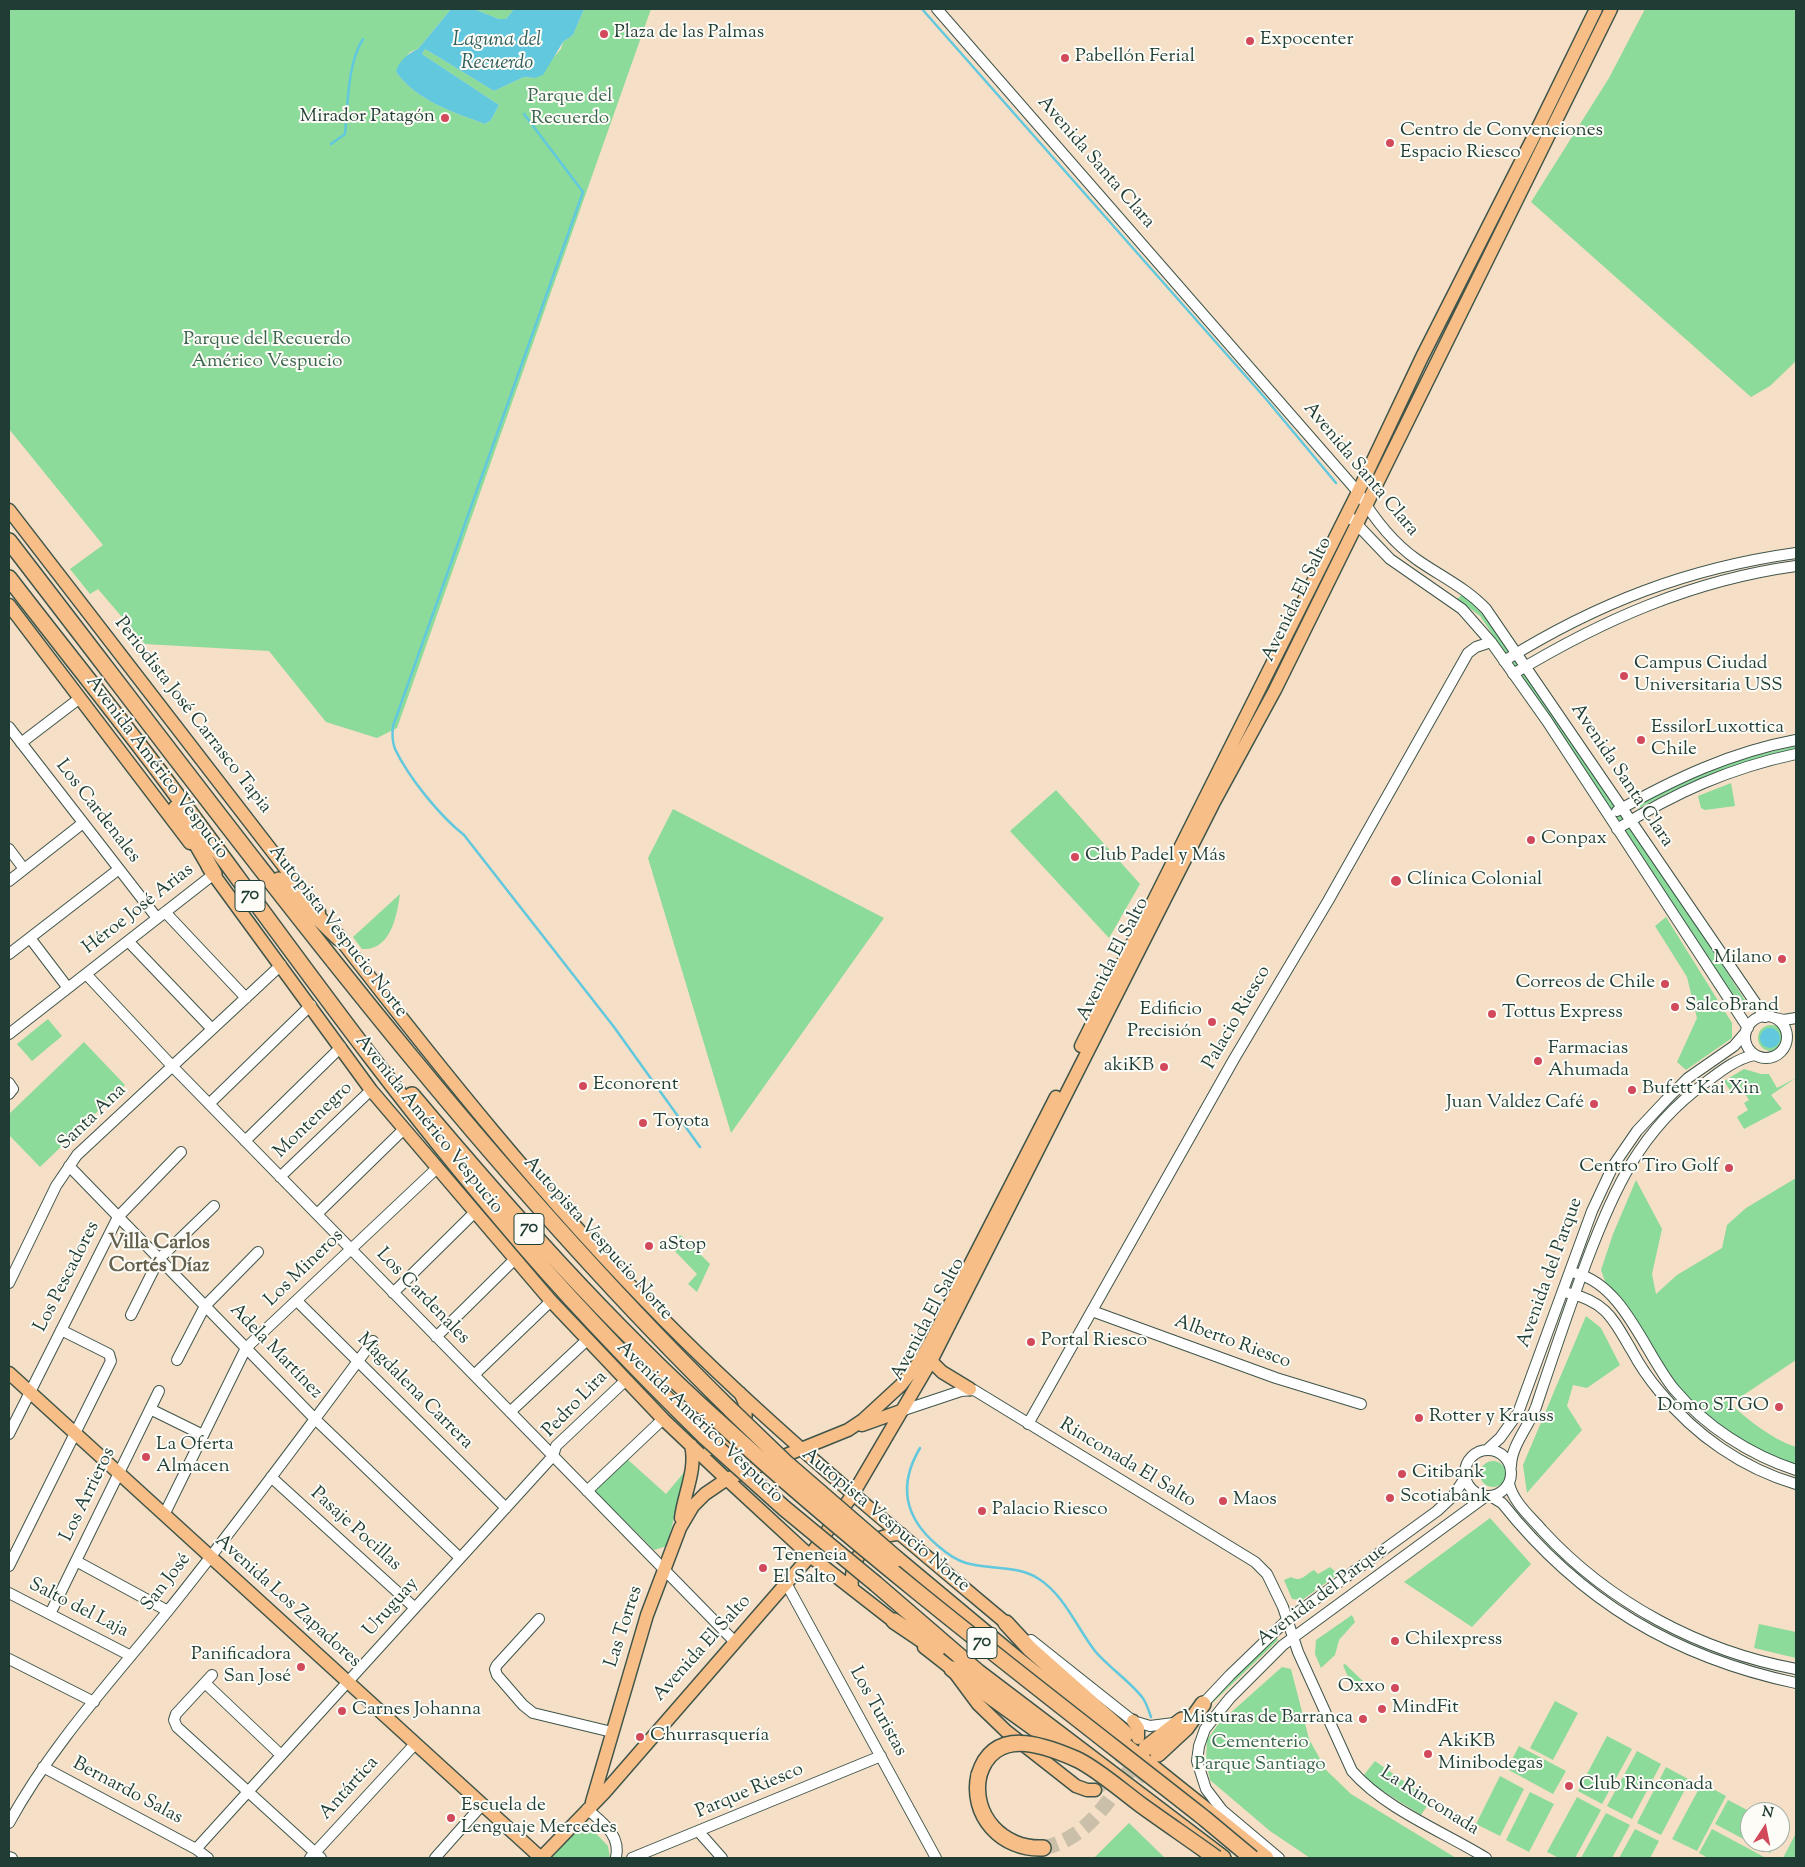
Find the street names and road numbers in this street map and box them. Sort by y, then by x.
street label: Avenida Santa Clara [1031,92,1159,234]
street label: Avenida Santa Clara [1297,398,1423,542]
street label: Avenida El Salto [1258,534,1338,666]
street label: Periodista José Carrasco Tapia [108,613,276,819]
street label: Avenida Américo Vespucio [80,672,232,864]
street label: Avenida Santa Clara [1565,700,1677,852]
street label: Los Cardenales [50,756,144,868]
street label: Autopista Vespucio Norte [263,841,411,1023]
street label: Héroe José Arias [79,860,199,960]
road number: 70 [235,880,265,911]
street label: Avenida El Salto [1073,894,1155,1026]
street label: Palacio Riesco [1199,962,1277,1074]
street label: Avenida Américo Vespucio [349,1031,507,1219]
street label: Montenegro [270,1078,358,1164]
street label: Santa Ana [54,1080,132,1156]
street label: Autopista Vespucio Norte [517,1152,677,1326]
street label: Avenida del Parque [1513,1195,1589,1351]
road number: 70 [514,1214,544,1244]
street label: Los Pescadores [30,1218,106,1336]
street label: Los Mineros [261,1226,349,1312]
street label: Los Cardenales [370,1244,474,1350]
street label: Avenida El Salto [887,1255,971,1385]
street label: Adela Martínez [224,1299,326,1405]
street label: Alberto Riesco [1171,1311,1293,1375]
street label: Magdalena Carrera [351,1329,477,1455]
street label: Avenida Américo Vespucio [611,1337,787,1509]
street label: Pedro Lira [539,1367,613,1443]
street label: Rinconada El Salto [1055,1414,1199,1514]
street label: Los Arrieros [56,1444,122,1546]
street label: Autopista Vespucio Norte [796,1444,974,1598]
street label: Pasaje Pocillas [305,1483,405,1577]
street label: Avenida Los Zapadores [209,1530,365,1674]
street label: Avenida del Parque [1253,1539,1393,1653]
street label: San José [137,1549,197,1617]
street label: Salto del Laja [24,1574,132,1644]
street label: Uruguay [360,1574,424,1642]
street label: Las Torres [601,1583,649,1671]
street label: Avenida El Salto [649,1591,757,1707]
road number: 70 [967,1628,997,1659]
street label: Los Turistas [843,1663,911,1761]
street label: Antártica [316,1752,384,1826]
street label: Bernardo Salas [68,1753,186,1831]
street label: Parque Riesco [693,1759,807,1825]
street label: La Rinconada [1375,1763,1483,1841]

